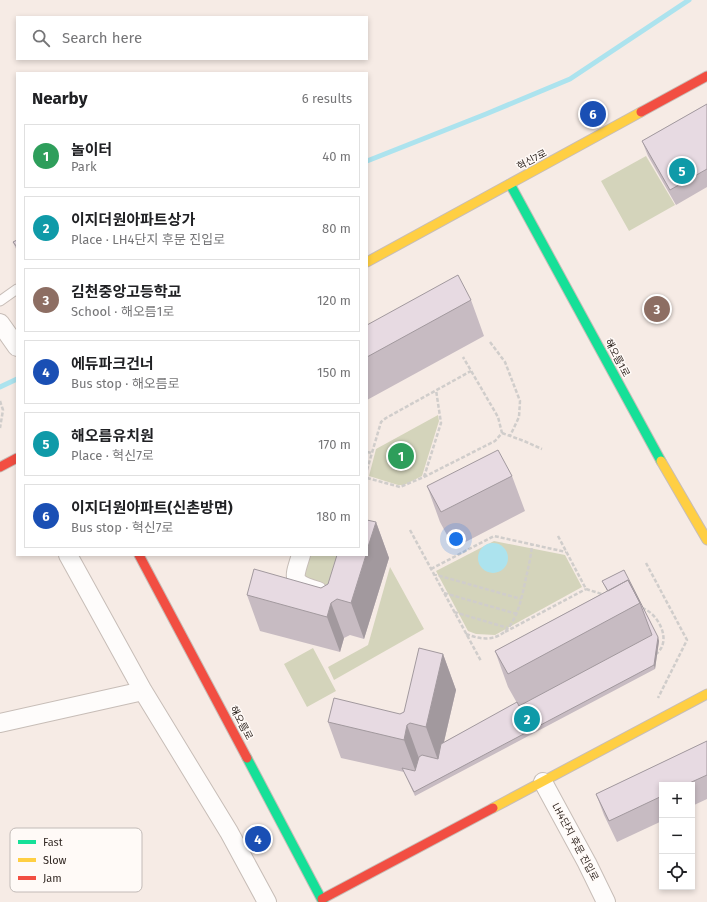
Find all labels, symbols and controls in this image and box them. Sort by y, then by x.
search box [16,16,368,60]
icon: search [30,27,52,49]
text: Search here [62,29,142,47]
text: Nearby [32,88,87,109]
text: 6 results [302,91,352,106]
pin: 6 [580,99,606,129]
text: 놀이터 [71,141,112,159]
street label: 혁신7로 [515,147,549,173]
text: 1 [43,149,49,164]
text: 40 m [322,149,351,164]
pin: 5 [669,156,695,186]
text: Park [71,159,97,174]
text: 이지더원아파트상가 [71,211,195,229]
text: 2 [43,221,49,236]
text: 80 m [322,221,351,236]
text: Place · LH4단지 후문 진입로 [71,232,225,247]
text: 김천중앙고등학교 [71,283,181,301]
text: 3 [43,293,49,308]
text: 120 m [317,293,351,308]
pin: 3 [644,294,670,324]
text: School · 해오름1로 [71,304,174,319]
street label: 해오름1로 [602,337,632,379]
text: 에듀파크건너 [71,355,154,373]
text: 4 [42,365,50,380]
text: 150 m [317,365,351,380]
text: Bus stop · 해오름로 [71,376,180,391]
text: 해오름유치원 [71,427,154,445]
text: 5 [43,437,49,452]
text: 170 m [318,437,351,452]
pin: 1 [388,441,414,471]
text: Place · 혁신7로 [71,448,154,463]
text: 이지더원아파트(신촌방면) [71,499,233,517]
text: 6 [42,509,50,524]
text: 180 m [316,509,351,524]
text: Bus stop · 혁신7로 [71,520,174,535]
your location [446,529,466,549]
street label: 해오름로 [227,704,255,742]
pin: 2 [514,704,540,734]
map controls [659,782,695,890]
button: + [659,782,695,818]
street label: LH4단지 후문 진입로 [549,801,601,883]
button: − [659,818,695,854]
pin: 4 [245,824,271,854]
legend [10,828,142,892]
text: Fast [43,836,63,849]
text: Slow [43,854,67,867]
button: locate [659,854,695,890]
text: Jam [43,872,62,885]

